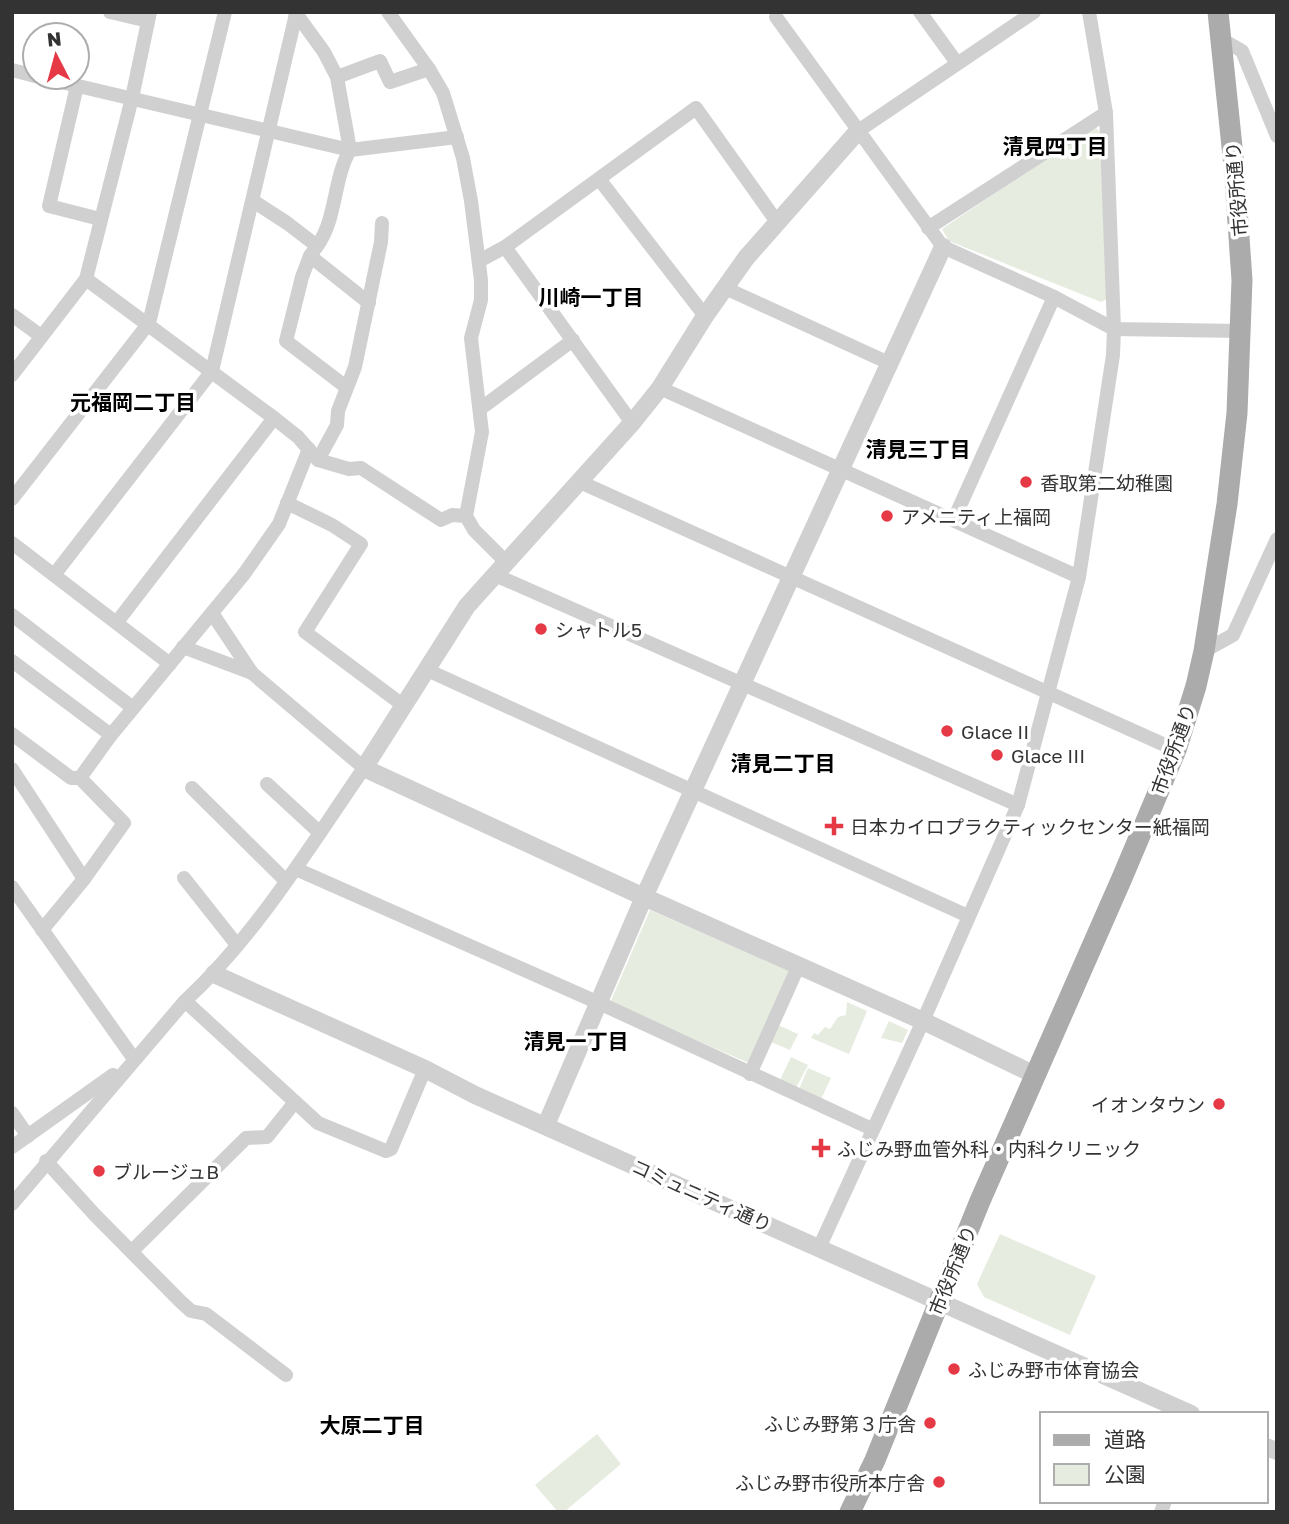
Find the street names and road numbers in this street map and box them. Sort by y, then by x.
street label: 市役所通り [1220,141,1252,237]
street label: 市役所通り [1146,700,1200,798]
street label: コミュニティ通り [628,1154,776,1236]
street label: 市役所通り [924,1222,980,1318]

